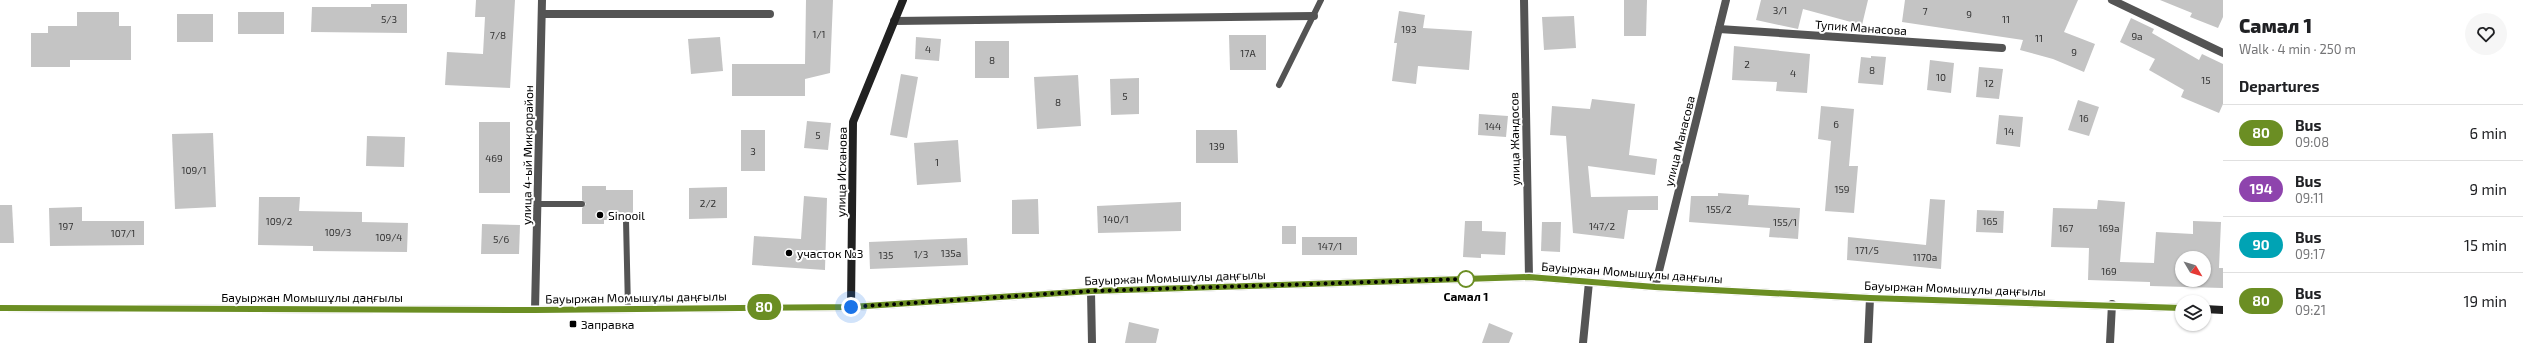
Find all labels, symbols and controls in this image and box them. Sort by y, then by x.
house number: 3/1 [1773,4,1787,16]
house number: 7 [1922,5,1928,17]
house number: 9 [1966,8,1972,20]
house number: 5/3 [381,13,397,25]
house number: 11 [2002,13,2010,25]
button: heart [2465,13,2507,55]
text: Самал 1 [2239,14,2312,37]
street label: Тупик Манасова [1814,17,1908,38]
house number: 193 [1401,23,1417,35]
house number: 1/1 [812,28,826,40]
house number: 7/8 [490,29,506,41]
house number: 9а [2131,30,2143,42]
house number: 11 [2035,32,2043,44]
text: Walk · 4 min · 250 m [2239,41,2356,57]
house number: 4 [925,43,931,55]
house number: 9 [2071,46,2077,58]
house number: 17А [1240,47,1256,59]
house number: 8 [989,54,995,66]
house number: 2 [1744,58,1750,70]
house number: 8 [1869,64,1875,76]
house number: 4 [1790,67,1796,79]
house number: 10 [1936,71,1946,83]
house number: 15 [2201,74,2211,86]
house number: 12 [1984,77,1994,89]
text: Departures [2239,77,2319,95]
street label: улица 4-ый Микрорайон [519,85,536,225]
house number: 5 [1122,90,1128,102]
street label: улица Жандосов [1506,92,1523,186]
street label: улица Манасова [1661,94,1698,188]
house number: 8 [1055,96,1061,108]
house number: 16 [2079,112,2089,124]
text: Bus [2295,116,2321,134]
house number: 6 [1833,118,1839,130]
house number: 144 [1485,120,1501,132]
text: 80 [2252,124,2270,141]
text: 6 min [2469,124,2507,142]
house number: 14 [2004,125,2014,137]
street label: улица Исханова [833,127,850,217]
house number: 5 [815,129,821,141]
text: 09:08 [2295,134,2329,150]
house number: 139 [1209,140,1225,152]
house number: 3 [750,145,756,157]
house number: 469 [485,152,503,164]
house number: 1 [935,156,939,168]
house number: 109/1 [182,164,206,176]
text: Bus [2295,172,2321,190]
text: 194 [2249,180,2273,197]
text: 9 min [2469,180,2507,198]
house number: 159 [1834,183,1850,195]
text: 09:11 [2295,190,2324,206]
house number: 2/2 [700,197,717,209]
house number: 155/2 [1706,203,1732,215]
place label: Sinooil [608,208,645,222]
marker: Sinooil [595,210,605,220]
house number: 140/1 [1103,213,1129,225]
house number: 109/2 [266,215,293,227]
house number: 165 [1982,215,1998,227]
house number: 155/1 [1773,216,1797,228]
house number: 197 [59,220,73,232]
house number: 147/2 [1589,220,1615,232]
house number: 167 [2059,222,2073,234]
house number: 169а [2099,222,2119,234]
house number: 109/3 [325,226,351,238]
house number: 107/1 [111,227,135,239]
text: Bus [2295,228,2321,246]
house number: 109/4 [375,231,403,243]
house number: 5/6 [493,233,509,245]
text: 90 [2252,236,2270,253]
text: 15 min [2464,236,2507,254]
house number: 147/1 [1318,240,1342,252]
house number: 171/5 [1855,244,1879,256]
place label: участок №3 [797,246,864,261]
text: 09:17 [2295,246,2325,262]
house number: 135а [941,247,961,259]
marker: участок №3 [784,248,794,258]
house number: 1/3 [914,248,928,260]
house number: 135 [879,249,893,261]
house number: 1170а [1913,251,1937,263]
north arrow [2175,251,2211,287]
map controls [2175,251,2211,331]
street label: Бауыржан Момышұлы даңғылы [1541,259,1723,286]
house number: 169 [2101,265,2117,277]
street label: Бауыржан Момышұлы даңғылы [1084,267,1266,288]
marker: Самал 1 [1457,270,1475,288]
street label: Бауыржан Момышұлы даңғылы [1864,278,2046,299]
text: Bus [2295,284,2321,302]
street label: Бауыржан Момышұлы даңғылы [545,288,727,307]
place label: Самал 1 [1443,289,1489,303]
street label: Бауыржан Момышұлы даңғылы [221,290,403,305]
text: 80 [2252,292,2270,309]
text: 19 min [2464,292,2507,310]
line badge: 80 [746,294,782,320]
button: layers [2175,295,2211,331]
your location [841,297,861,317]
text: 80 [755,298,773,315]
text: 09:21 [2295,302,2326,318]
place label: Заправка [581,317,634,331]
marker: Заправка [568,319,578,329]

